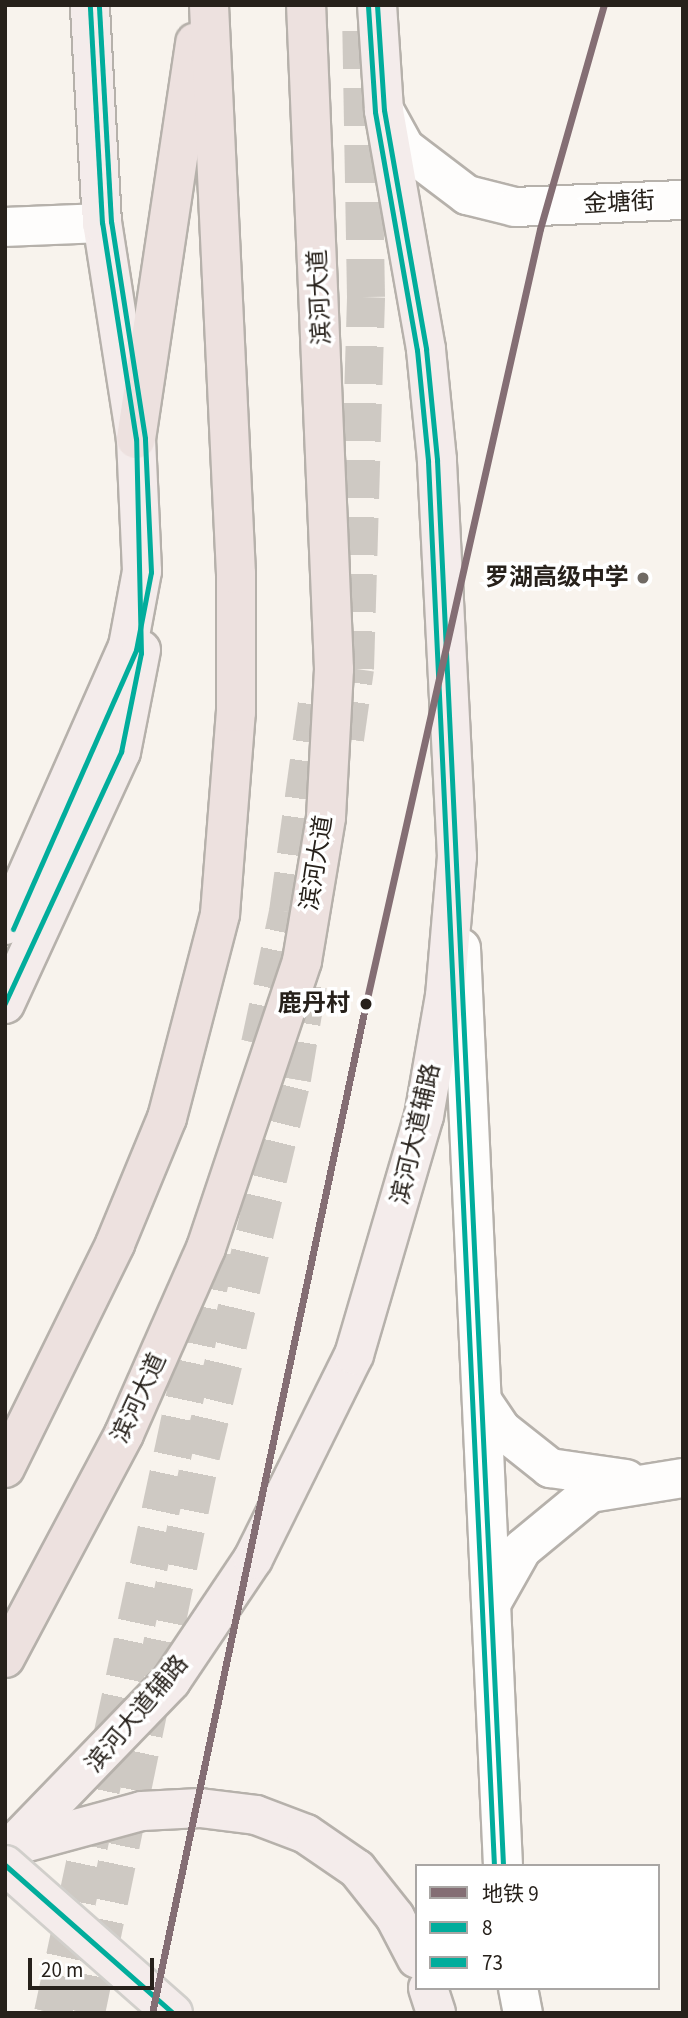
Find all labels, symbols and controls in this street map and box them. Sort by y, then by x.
street label: 金塘街 [582,187,656,219]
street label: 滨河大道 [303,248,337,346]
place label: 罗湖高级中学 [485,564,629,592]
marker: 罗湖高级中学 [635,570,651,586]
street label: 滨河大道 [295,813,339,913]
place label: 鹿丹村 [278,990,350,1018]
marker: 鹿丹村 [356,994,376,1014]
street label: 滨河大道辅路 [386,1061,446,1207]
street label: 滨河大道 [106,1348,172,1448]
street label: 滨河大道辅路 [80,1650,194,1778]
legend [415,1864,660,1990]
text: 地铁 9 [482,1879,539,1909]
text: 8 [482,1913,492,1943]
scale bar [32,1944,158,1988]
text: 73 [482,1948,503,1978]
text: 20 m [41,1955,83,1985]

